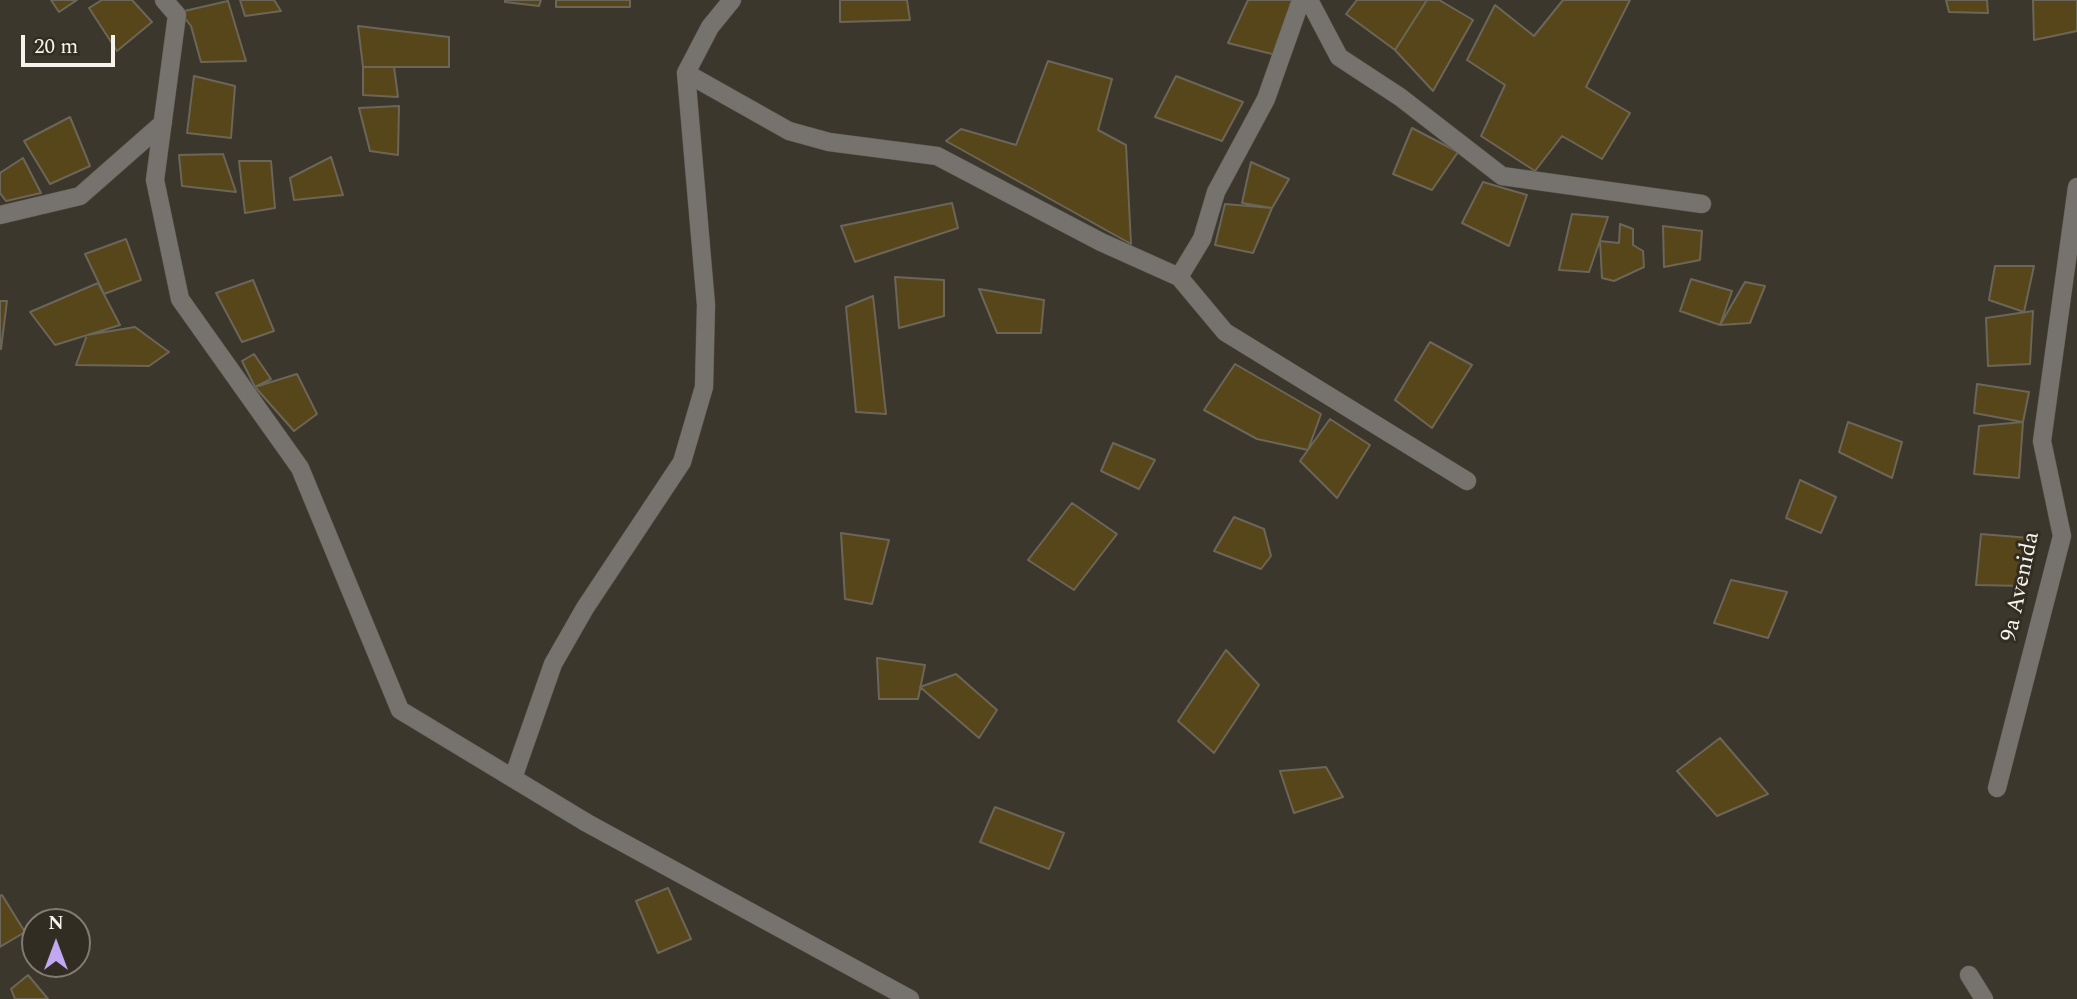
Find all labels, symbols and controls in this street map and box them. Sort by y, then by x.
scale bar [24,21,119,65]
text: 20 m [34,31,78,63]
street label: 9a Avenida [1997,530,2047,644]
north arrow [21,908,91,978]
text: N [48,909,64,938]

